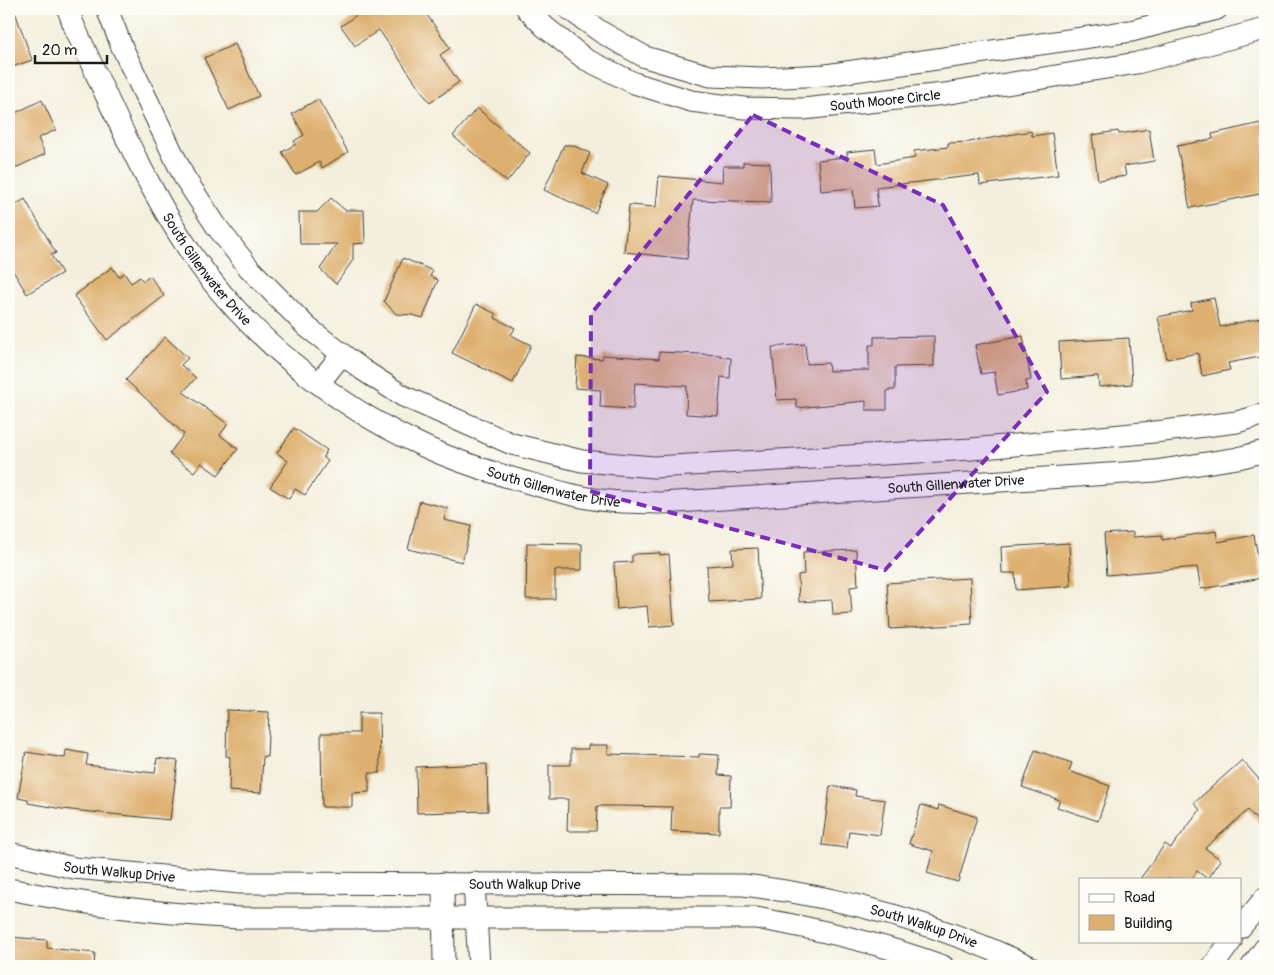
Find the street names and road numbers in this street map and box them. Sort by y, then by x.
street label: South Moore Circle [829,86,941,115]
street label: South Gillenwater Drive [159,209,255,329]
street label: South Gillenwater Drive [484,462,621,510]
street label: South Gillenwater Drive [887,471,1025,497]
street label: South Walkup Drive [61,857,176,886]
street label: South Walkup Drive [468,875,581,893]
street label: South Walkup Drive [868,900,980,951]

